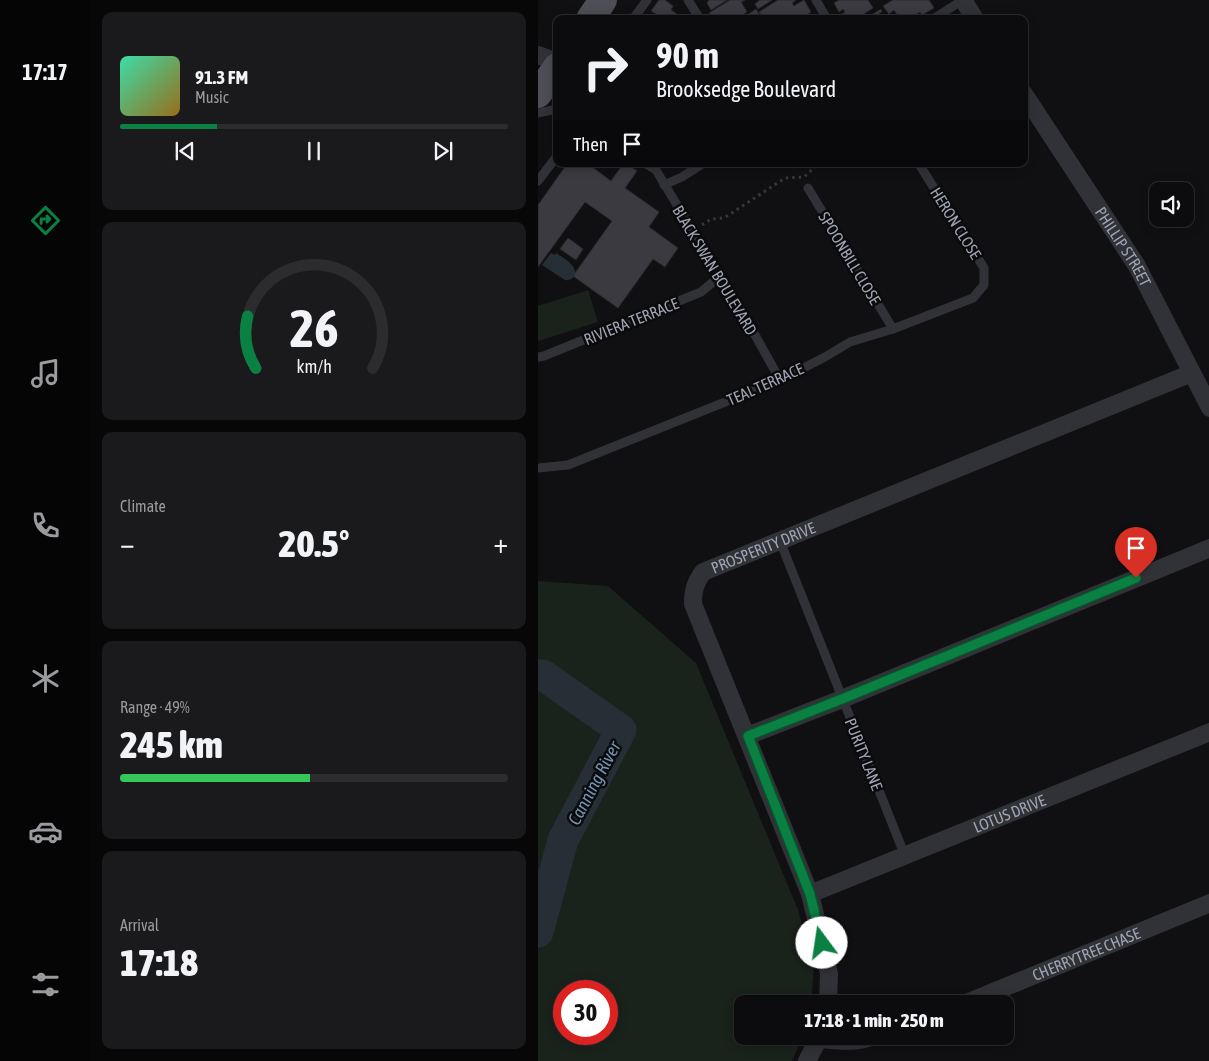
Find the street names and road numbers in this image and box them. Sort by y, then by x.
street label: HERON CLOSE [927,184,985,262]
street label: BLACK SWAN BOULEVARD [669,202,761,338]
street label: PHILLIP STREET [1092,203,1155,289]
street label: SPOONBILL CLOSE [815,208,885,308]
street label: RIVIERA TERRACE [581,294,681,348]
street label: TEAL TERRACE [724,359,806,409]
street label: PROSPERITY DRIVE [708,518,818,577]
street label: PURITY LANE [841,715,887,793]
street label: LOTUS DRIVE [971,791,1048,836]
street label: CHERRYTREE CHASE [1029,924,1143,984]

